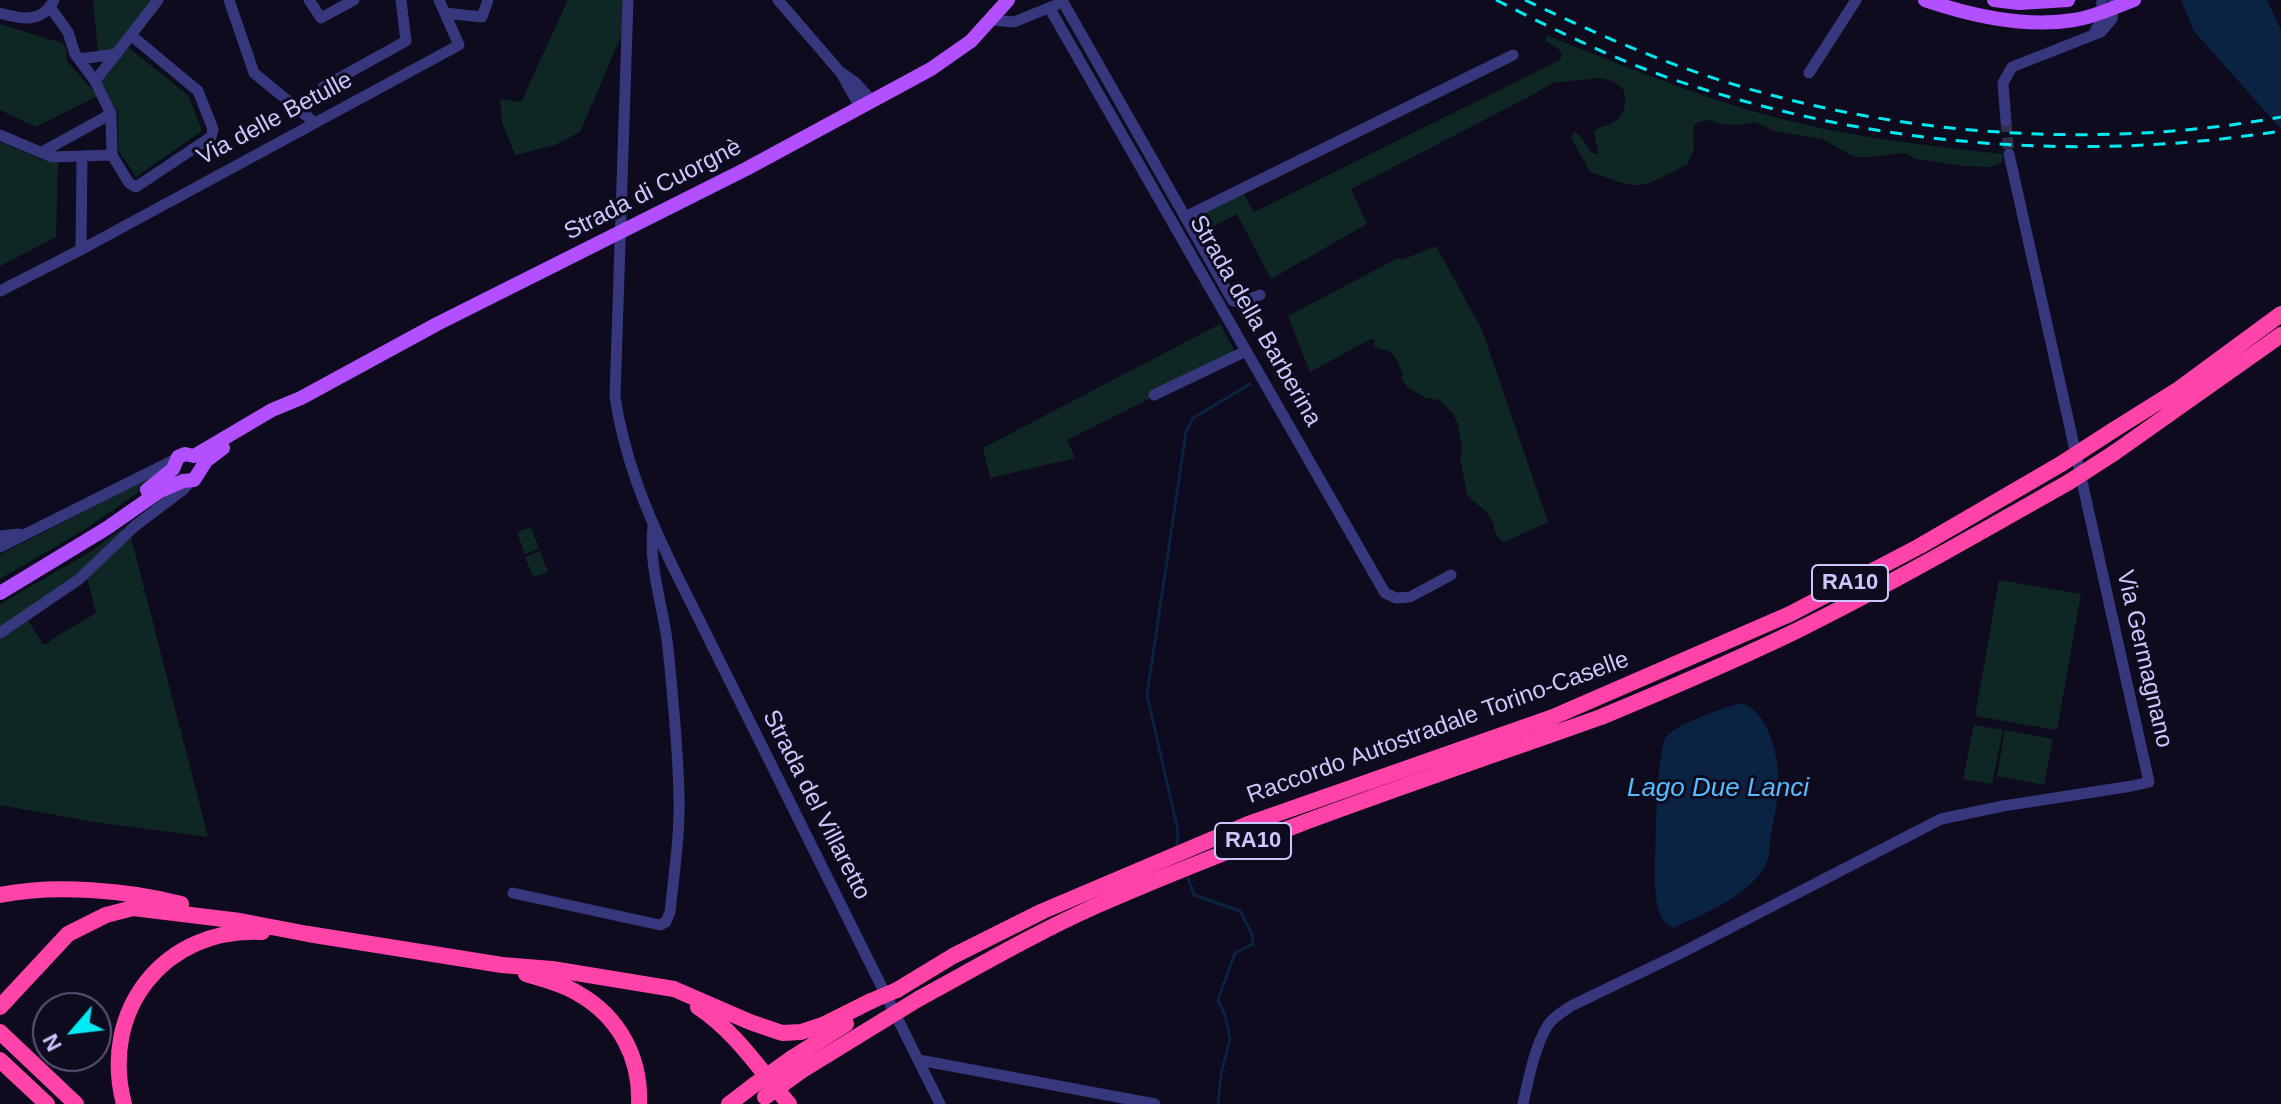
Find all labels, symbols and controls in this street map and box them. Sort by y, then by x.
street label: Via delle Betulle [192,66,358,172]
street label: Strada di Cuorgnè [560,133,746,247]
street label: Strada della Barberina [1183,210,1327,432]
road number: RA10 [1812,565,1888,601]
street label: Via Germagnano [2110,568,2178,750]
street label: Raccordo Autostradale Torino-Caselle [1243,645,1633,811]
street label: Strada del Villaretto [756,705,876,905]
water label: Lago Due Lanci [1627,773,1809,805]
road number: RA10 [1215,823,1291,859]
north arrow [32,992,112,1072]
text: N [37,1030,67,1055]

